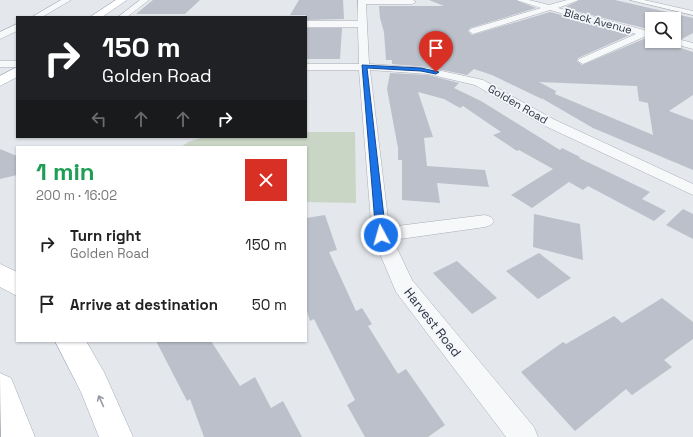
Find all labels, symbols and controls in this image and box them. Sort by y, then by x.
street label: Black Avenue [562,5,634,37]
map controls [645,12,681,48]
button: search [645,12,681,48]
text: 150 m [102,29,181,65]
pin [419,31,453,72]
icon: right [36,32,88,84]
icon: arrive [425,37,447,59]
text: Golden Road [102,64,212,87]
street label: Golden Road [486,81,550,127]
icon: left [88,108,110,130]
icon: ahead [130,108,152,130]
icon: ahead [172,108,194,130]
icon: right [214,108,236,130]
text: 1 min [36,156,95,187]
button: close [245,159,287,201]
text: 200 m · 16:02 [36,187,117,204]
position arrow [360,214,402,256]
text: Turn right [70,226,141,245]
icon: right [36,233,58,255]
text: 150 m [245,235,287,254]
text: Golden Road [70,245,149,262]
street label: Harvest Road [400,284,465,360]
icon: arrive [36,293,58,315]
text: Arrive at destination [70,295,218,314]
text: 50 m [252,295,287,314]
one-way arrow [97,395,104,407]

